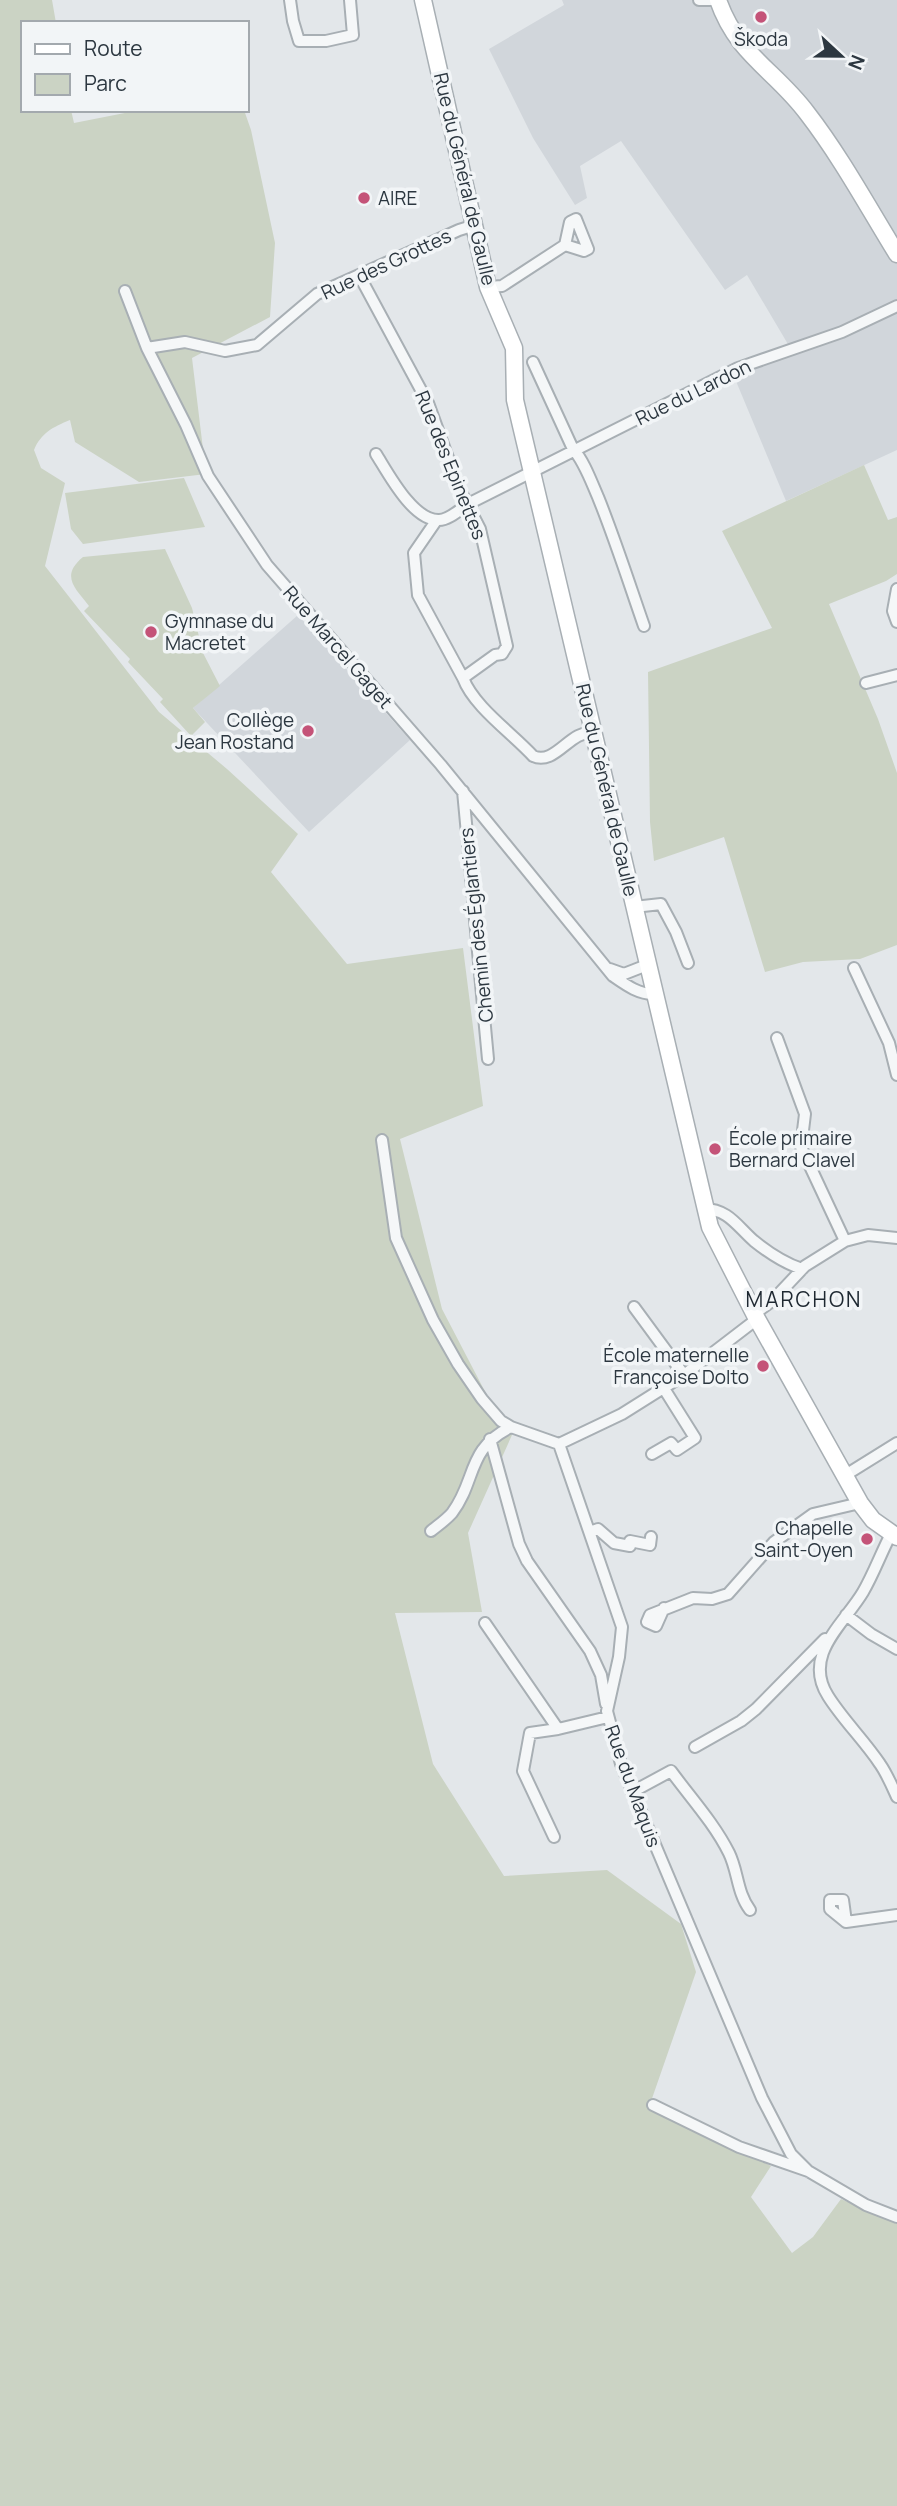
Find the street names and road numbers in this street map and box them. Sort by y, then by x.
street label: Rue du Général de Gaulle [428,70,502,288]
street label: Rue des Grottes [317,222,455,306]
street label: Rue du Lardon [631,353,755,431]
street label: Rue des Epinettes [409,387,493,543]
street label: Rue Marcel Gaget [277,580,399,714]
street label: Rue du Général de Gaulle [570,681,644,899]
street label: Chemin des Églantiers [453,826,499,1024]
street label: Rue du Maquis [599,1721,667,1851]

